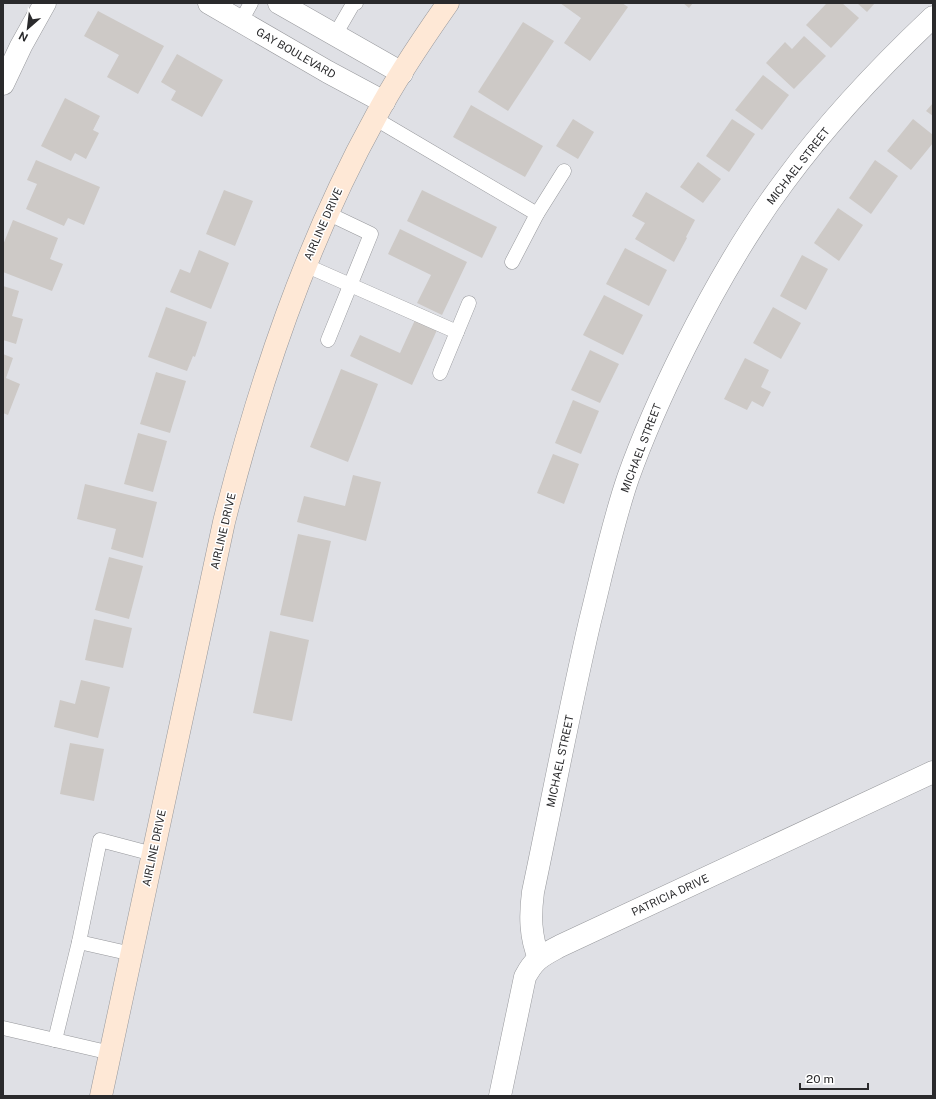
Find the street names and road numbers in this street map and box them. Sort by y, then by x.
street label: GAY BOULEVARD [254,25,338,81]
street label: MICHAEL STREET [764,125,832,207]
street label: AIRLINE DRIVE [302,186,344,262]
street label: MICHAEL STREET [619,401,664,494]
street label: AIRLINE DRIVE [208,491,238,570]
street label: MICHAEL STREET [544,713,576,808]
street label: AIRLINE DRIVE [140,808,168,887]
street label: PATRICIA DRIVE [629,872,711,918]

